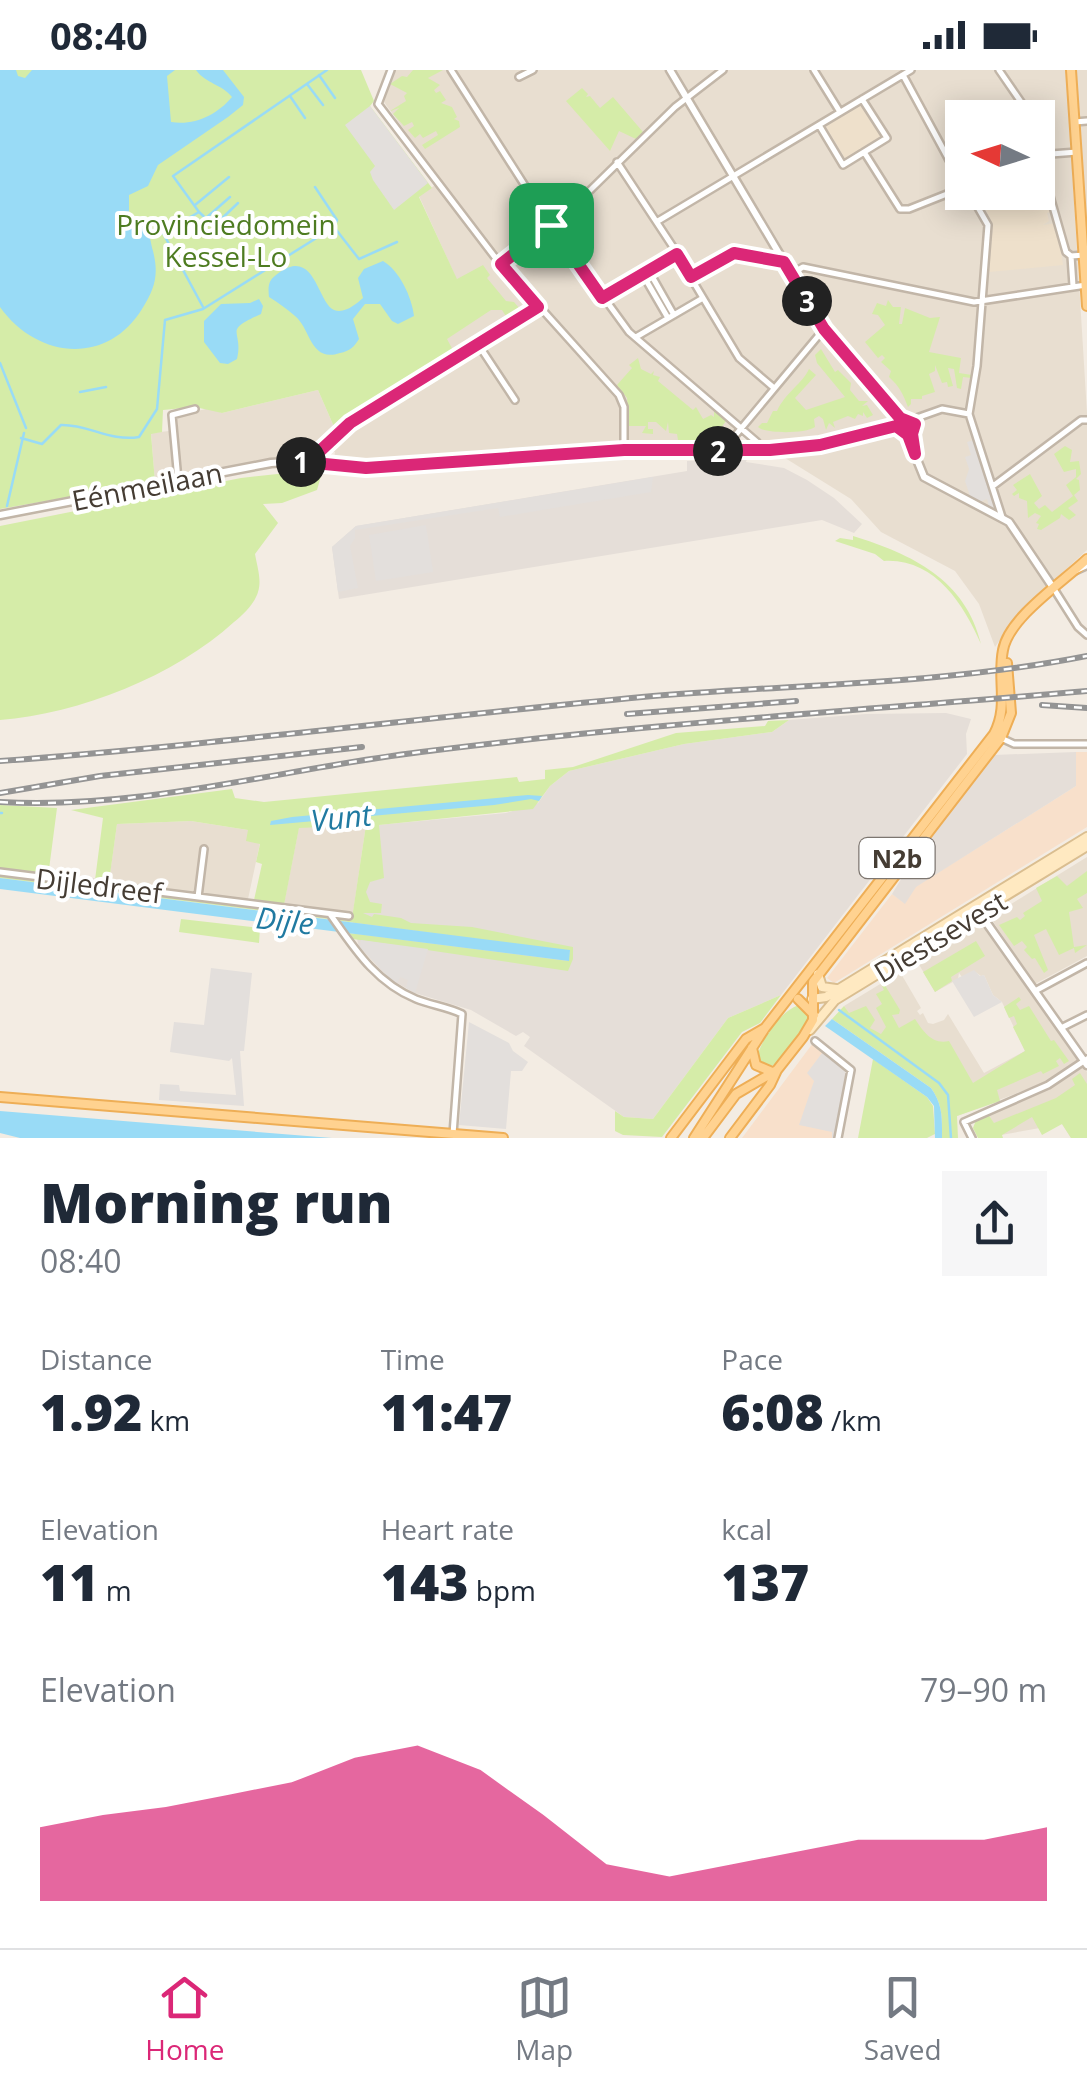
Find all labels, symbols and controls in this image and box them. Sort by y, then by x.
text: 08:40 [50,9,148,61]
north arrow [945,100,1055,210]
map controls [945,100,1055,210]
pin [509,183,594,268]
icon: arrive [524,198,579,253]
park label: Provinciedomein Kessel-Lo [116,205,336,275]
pin: 3 [782,276,832,326]
text: 3 [799,282,815,320]
pin: 2 [693,426,743,476]
text: 2 [710,432,726,470]
pin: 1 [276,437,326,487]
text: 1 [293,443,309,481]
street label: Eénmeilaan [69,453,225,519]
water label: Vunt [309,793,375,841]
road number: N2b [860,838,934,878]
street label: Dijledreef [34,858,166,912]
street label: Diestsevest [867,881,1013,991]
water label: Dijle [254,896,316,944]
text: Morning run [40,1164,393,1239]
button: share [942,1171,1047,1276]
text: 08:40 [40,1239,122,1282]
text: Distance [40,1340,153,1378]
text: Time [381,1340,445,1378]
text: Pace [721,1340,783,1378]
text: 1.92 [40,1378,142,1446]
text: 11:47 [381,1378,512,1446]
text: 6:08 [721,1378,824,1446]
text: km [142,1401,190,1439]
text: /km [824,1401,882,1439]
text: Elevation [40,1510,159,1548]
text: Heart rate [381,1510,514,1548]
text: kcal [721,1510,772,1548]
text: 11 [40,1548,99,1616]
text: 143 [381,1548,469,1616]
text: 137 [721,1548,809,1616]
text: m [99,1571,132,1609]
text: bpm [469,1571,536,1609]
text: Elevation [40,1668,176,1711]
text: 79–90 m [920,1668,1047,1711]
tab: Home [145,1970,225,2068]
tab: Map [515,1970,573,2068]
tab: Saved [864,1970,942,2068]

